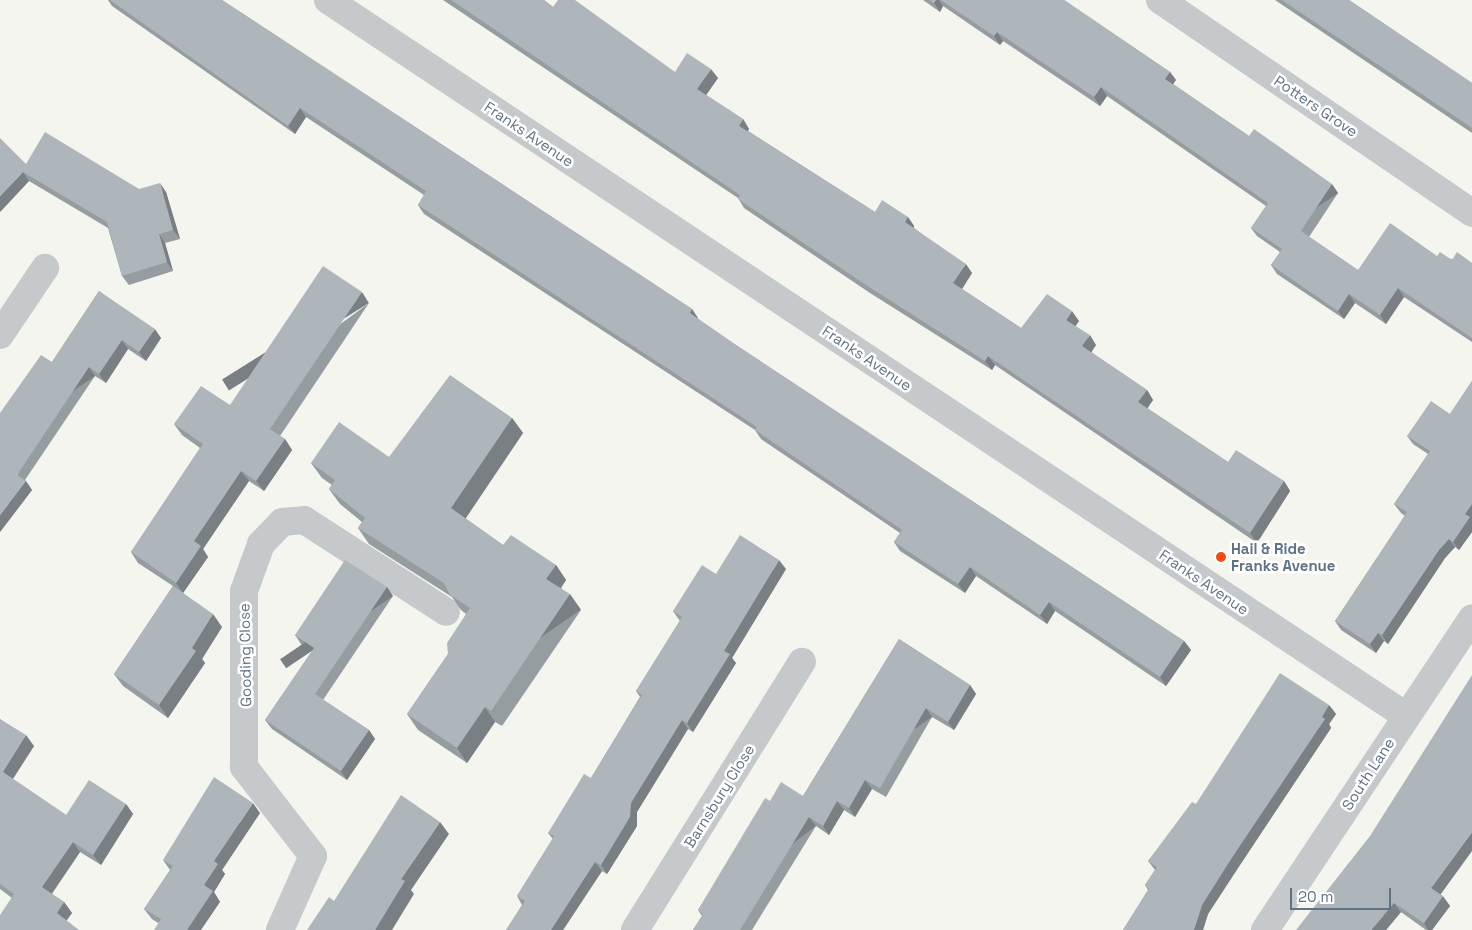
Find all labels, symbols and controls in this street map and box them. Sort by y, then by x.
street label: Potters Grove [1271,71,1361,141]
street label: Franks Avenue [481,97,577,171]
street label: Franks Avenue [819,321,915,395]
place label: Hail & Ride Franks Avenue [1231,539,1336,574]
street label: Franks Avenue [1156,545,1252,619]
marker: Hail & Ride Franks Avenue [1215,551,1227,563]
street label: Gooding Close [235,603,255,707]
street label: South Lane [1338,735,1398,813]
street label: Barnsbury Close [680,741,758,851]
scale bar [1292,878,1393,910]
text: 20 m [1298,887,1333,906]

